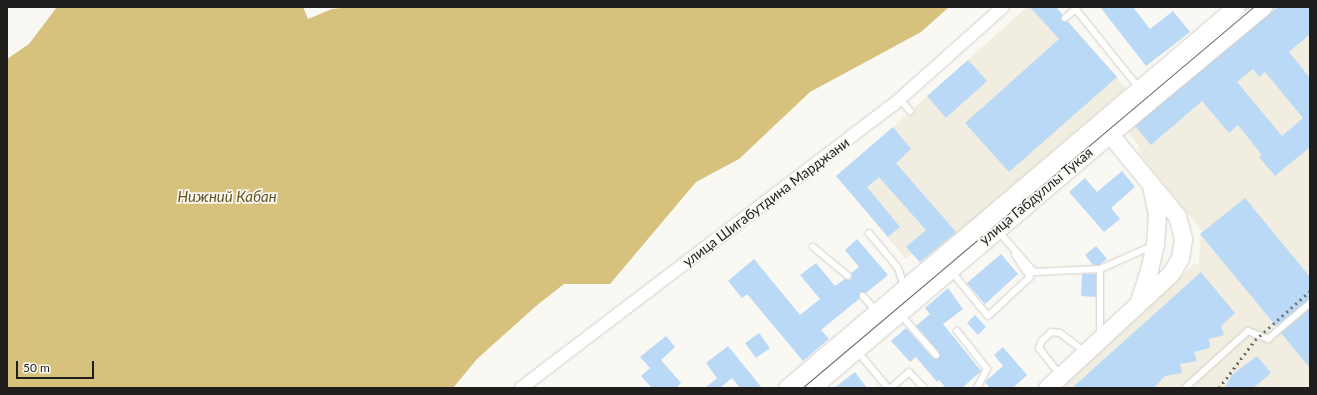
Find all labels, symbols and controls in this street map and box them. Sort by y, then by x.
street label: улица Шигабутдина Марджани [679,134,853,270]
street label: улица Габдуллы Тукая [976,144,1096,248]
water label: Нижний Кабан [177,188,277,206]
scale bar [18,353,96,379]
text: 50 m [23,360,50,375]

